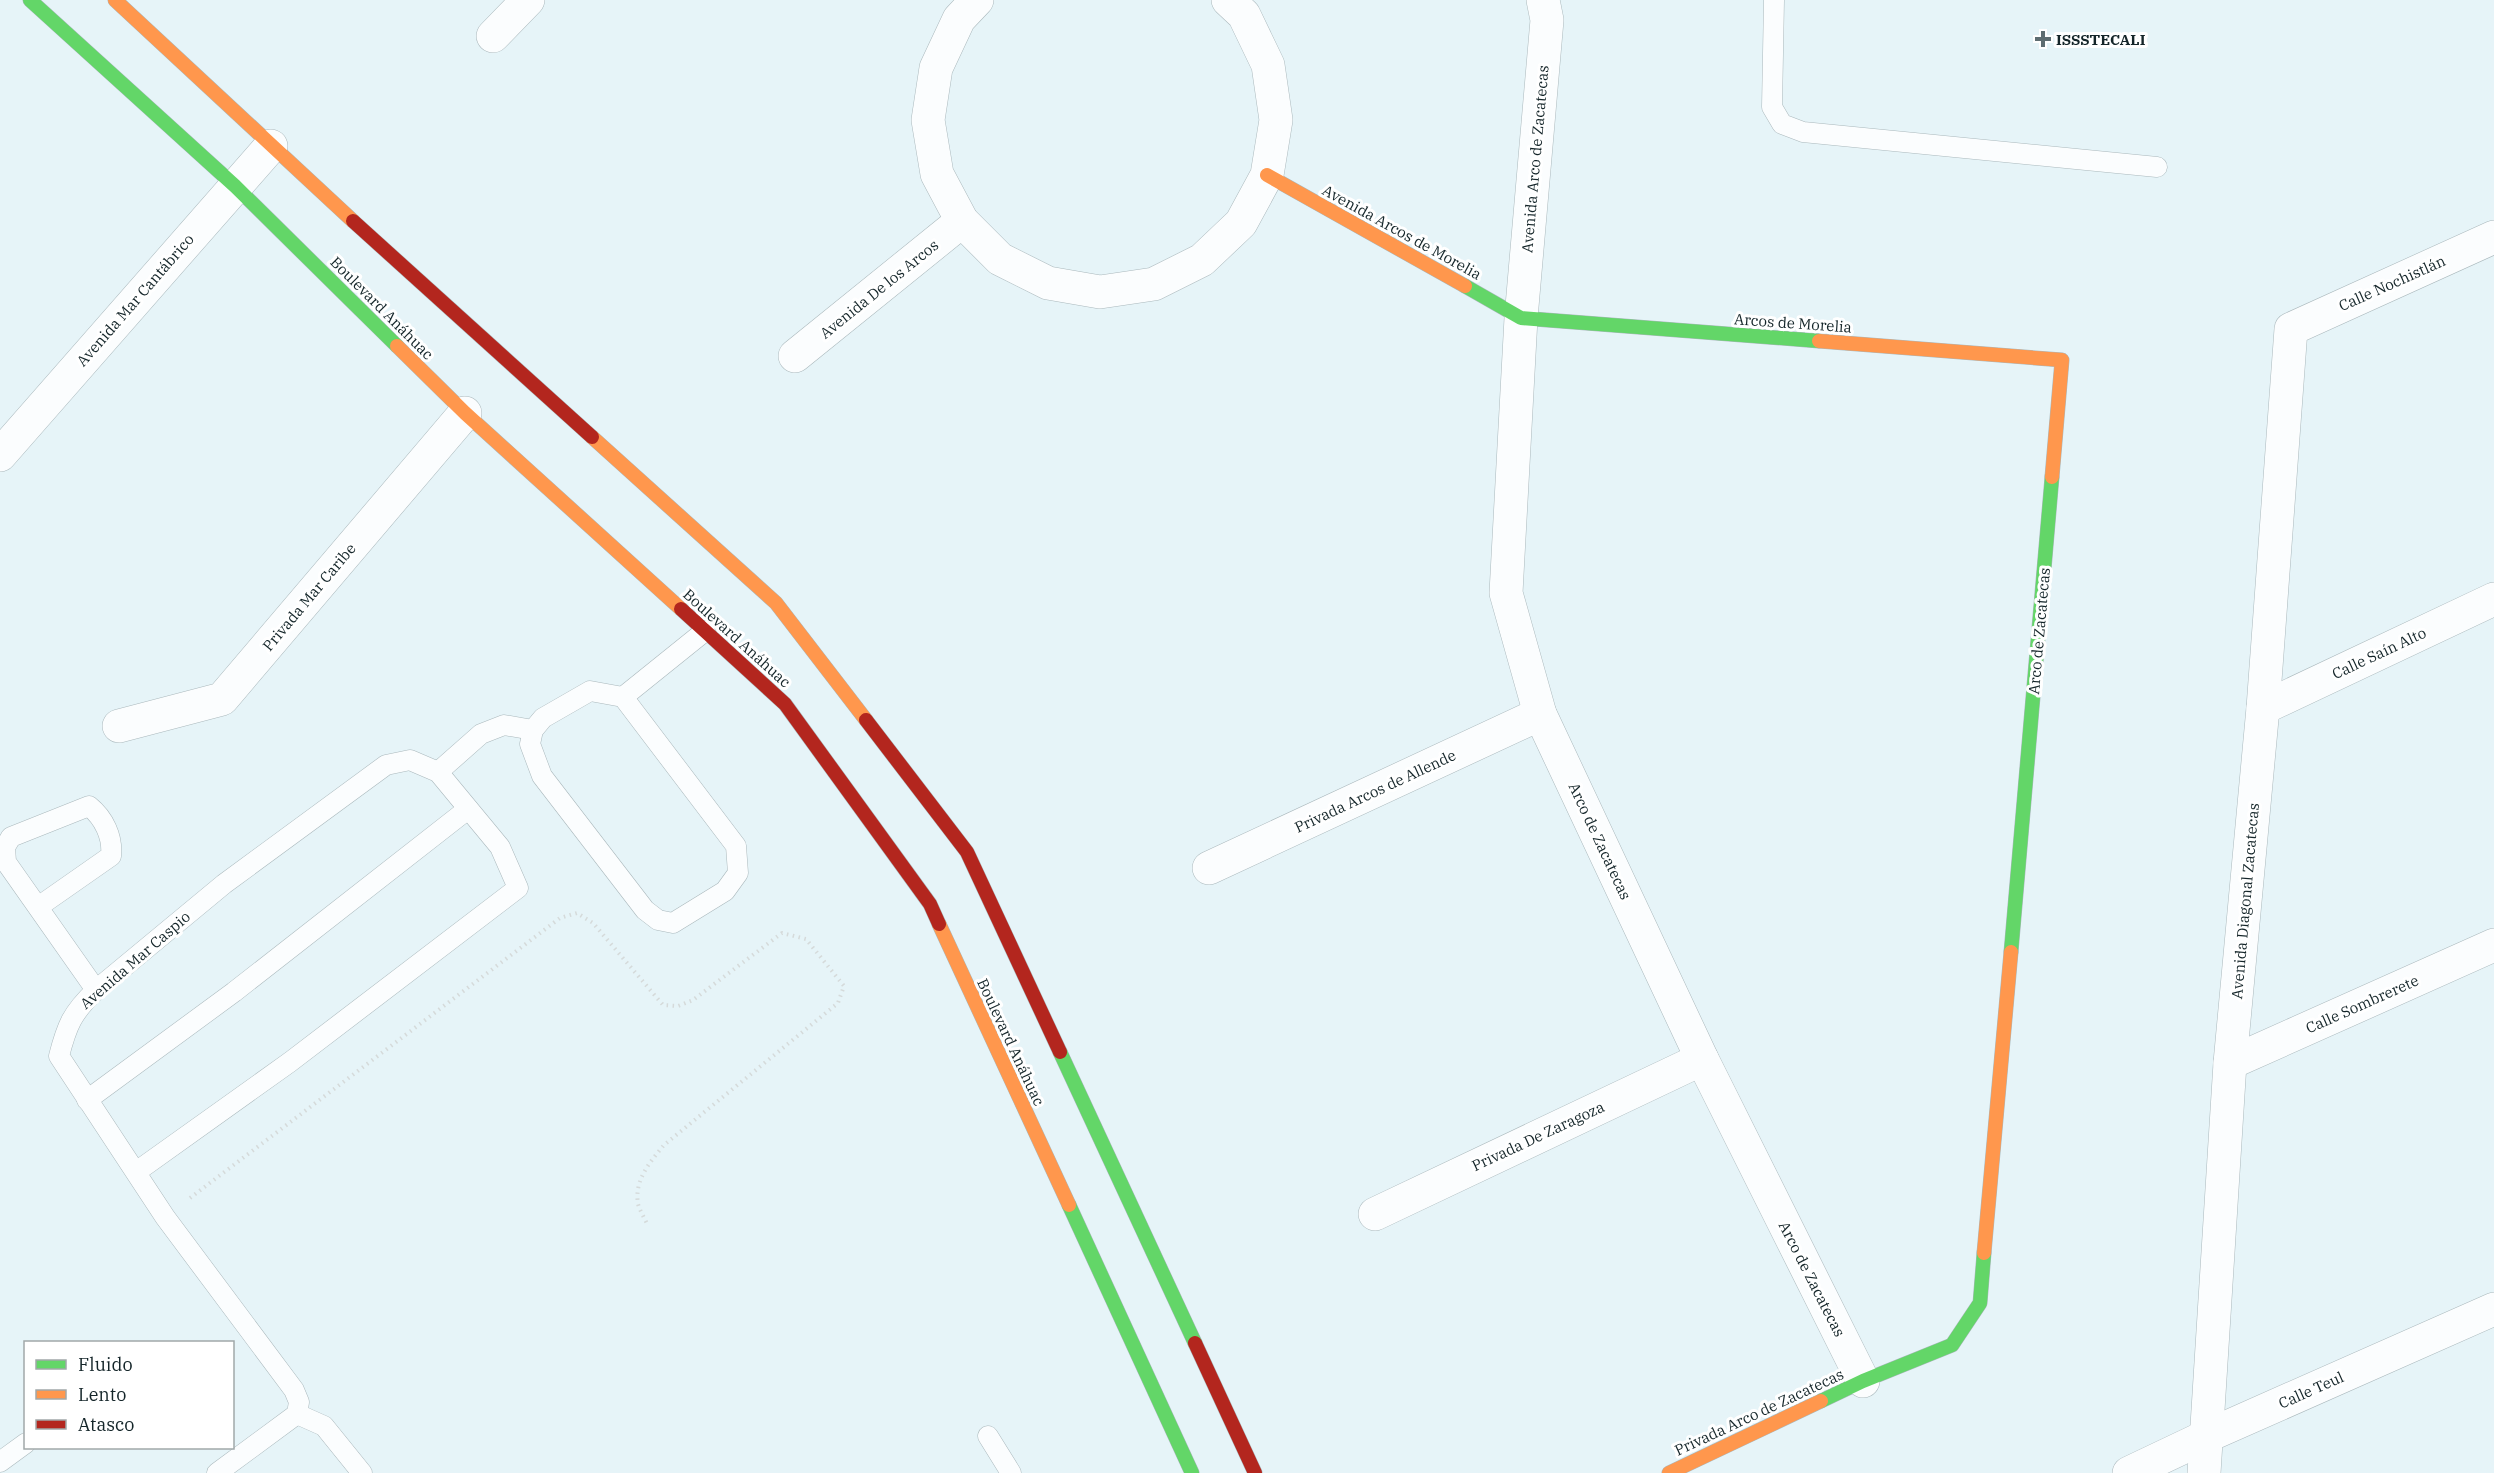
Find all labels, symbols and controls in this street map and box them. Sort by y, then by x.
marker: ISSSTECALI [2034,30,2052,48]
place label: ISSSTECALI [2056,30,2146,49]
street label: Avenida Arco de Zacatecas [1517,65,1553,253]
street label: Avenida Arcos de Morelia [1319,180,1485,284]
street label: Avenida Mar Cantábrico [72,230,198,370]
street label: Avenida De los Arcos [816,235,942,343]
street label: Calle Nochistlán [2336,251,2449,315]
street label: Boulevard Anáhuac [326,252,438,364]
street label: Arcos de Morelia [1733,309,1853,337]
street label: Privada Mar Caribe [258,539,360,655]
street label: Arco de Zacatecas [2024,567,2054,695]
street label: Boulevard Anáhuac [679,585,795,691]
street label: Calle Saín Alto [2329,623,2429,683]
street label: Privada Arcos de Allende [1291,745,1459,837]
street label: Arco de Zacatecas [1565,779,1635,903]
street label: Avenida Diagonal Zacatecas [2227,802,2263,1000]
street label: Avenida Mar Caspio [76,907,194,1013]
street label: Calle Sombrerete [2303,971,2421,1037]
street label: Boulevard Anáhuac [973,975,1049,1109]
street label: Privada De Zaragoza [1469,1097,1607,1175]
street label: Arco de Zacatecas [1775,1218,1849,1340]
legend [24,1341,234,1449]
text: Fluido [78,1353,133,1376]
street label: Privada Arco de Zacatecas [1671,1364,1847,1460]
street label: Calle Teul [2276,1367,2346,1413]
text: Lento [78,1383,126,1406]
text: Atasco [78,1413,134,1436]

